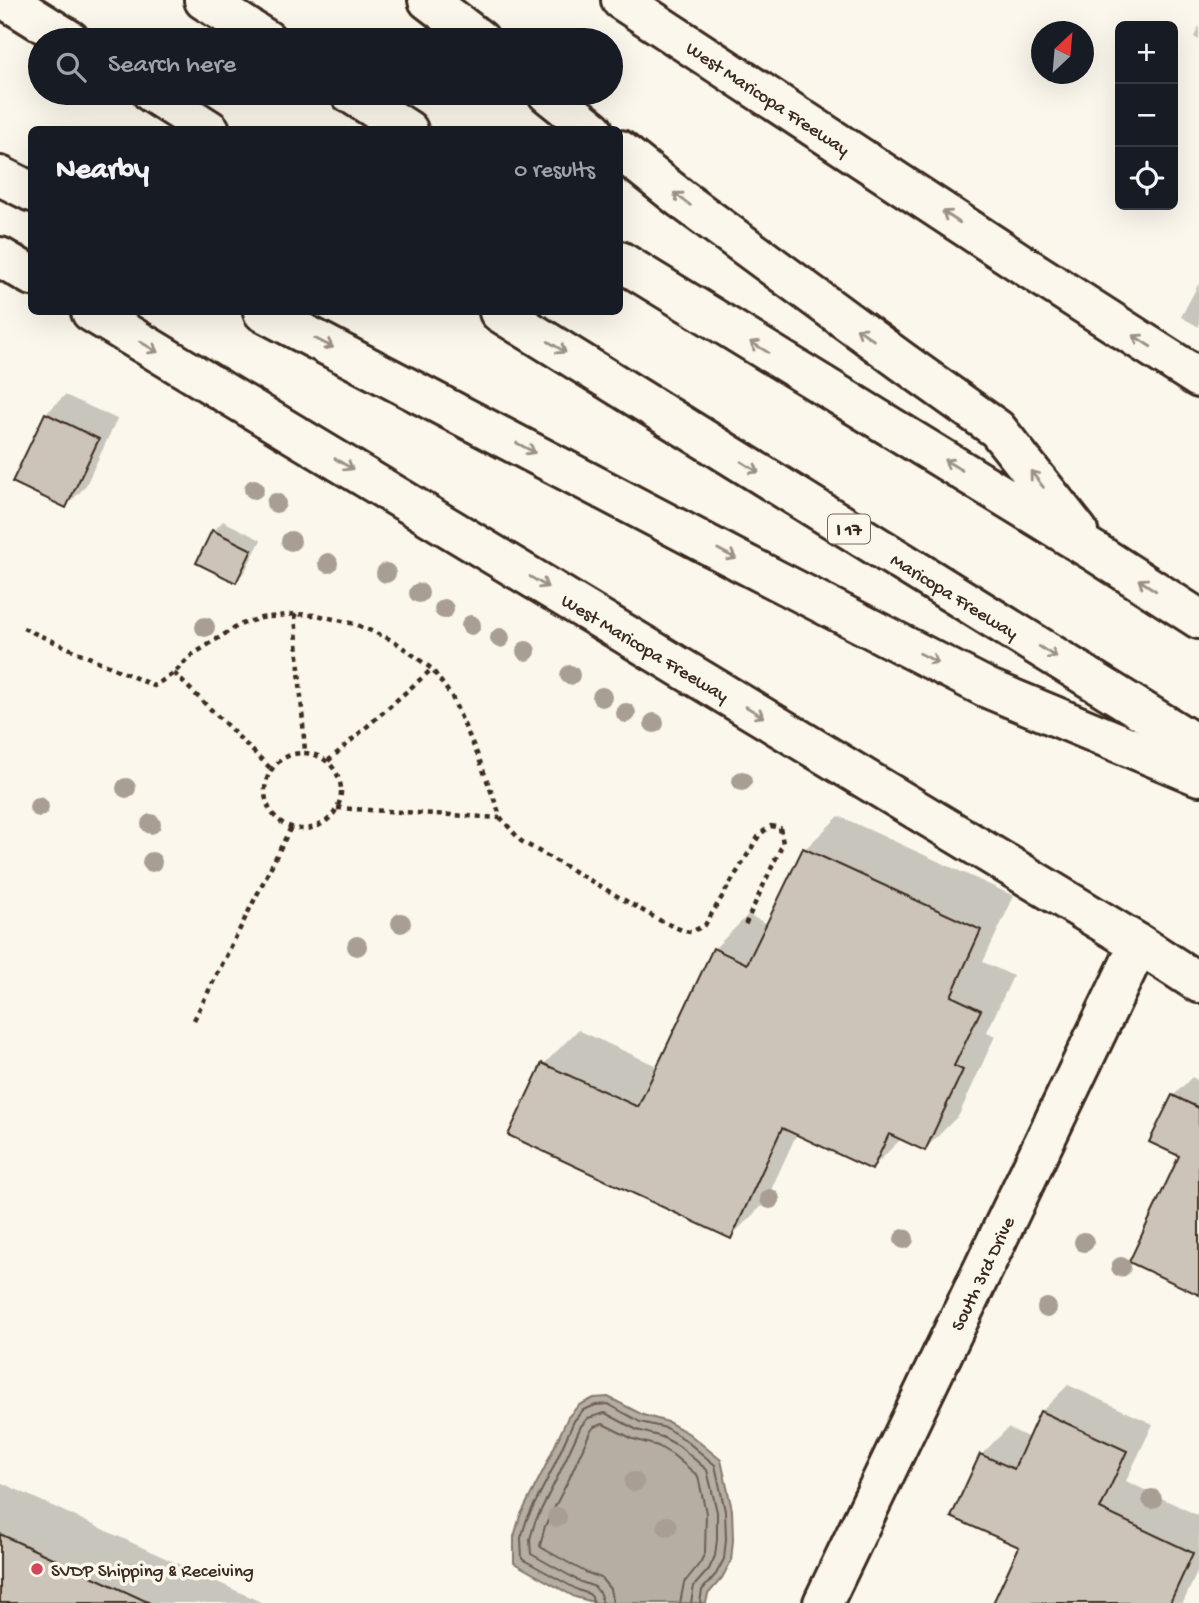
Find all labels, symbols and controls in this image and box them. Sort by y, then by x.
north arrow [1031,21,1094,84]
map controls [1115,21,1178,210]
button: + [1115,21,1178,84]
search box [28,28,623,105]
street label: West Maricopa Freeway [681,38,854,163]
icon: search [52,48,90,86]
text: Search here [108,51,236,82]
button: − [1115,84,1178,147]
button: locate [1115,147,1178,210]
text: Nearby [56,154,149,189]
text: 0 results [514,158,595,185]
one-way arrow [673,191,691,206]
one-way arrow [942,210,961,224]
one-way arrow [856,326,875,341]
one-way arrow [1132,334,1152,348]
one-way arrow [313,336,334,350]
one-way arrow [749,339,769,353]
one-way arrow [139,340,159,354]
one-way arrow [546,341,566,355]
one-way arrow [515,442,536,455]
one-way arrow [334,458,354,472]
one-way arrow [943,458,963,472]
one-way arrow [740,461,760,475]
one-way arrow [1030,471,1045,489]
road number: I 17 [828,514,870,544]
one-way arrow [716,548,737,562]
street label: Maricopa Freeway [885,550,1022,647]
one-way arrow [528,575,548,589]
one-way arrow [1138,578,1157,593]
street label: West Maricopa Freeway [556,590,733,709]
one-way arrow [1037,645,1057,659]
one-way arrow [918,652,939,666]
one-way arrow [744,706,764,720]
street label: South 3rd Drive [947,1214,1022,1335]
marker: SVDP Shipping & Receiving [29,1561,45,1577]
place label: SVDP Shipping & Receiving [51,1561,254,1584]

